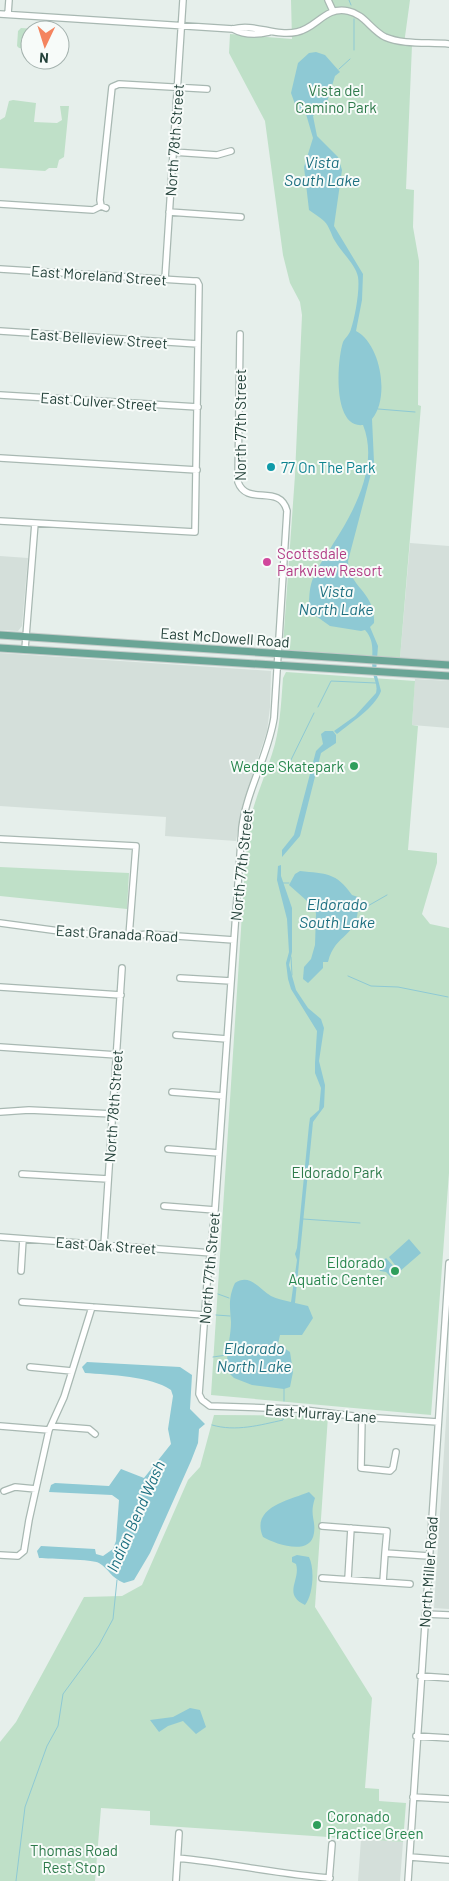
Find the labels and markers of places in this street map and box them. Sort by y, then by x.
place label: 77 On The Park [281,458,376,476]
marker: 77 On The Park [265,461,277,473]
place label: Scottsdale Parkview Resort [277,544,383,579]
marker: Scottsdale Parkview Resort [261,556,273,568]
place label: Wedge Skatepark [230,757,344,775]
marker: Wedge Skatepark [348,760,360,772]
place label: Eldorado Aquatic Center [288,1253,386,1288]
marker: Eldorado Aquatic Center [389,1265,401,1277]
place label: Coronado Practice Green [327,1807,423,1842]
marker: Coronado Practice Green [311,1819,323,1831]

